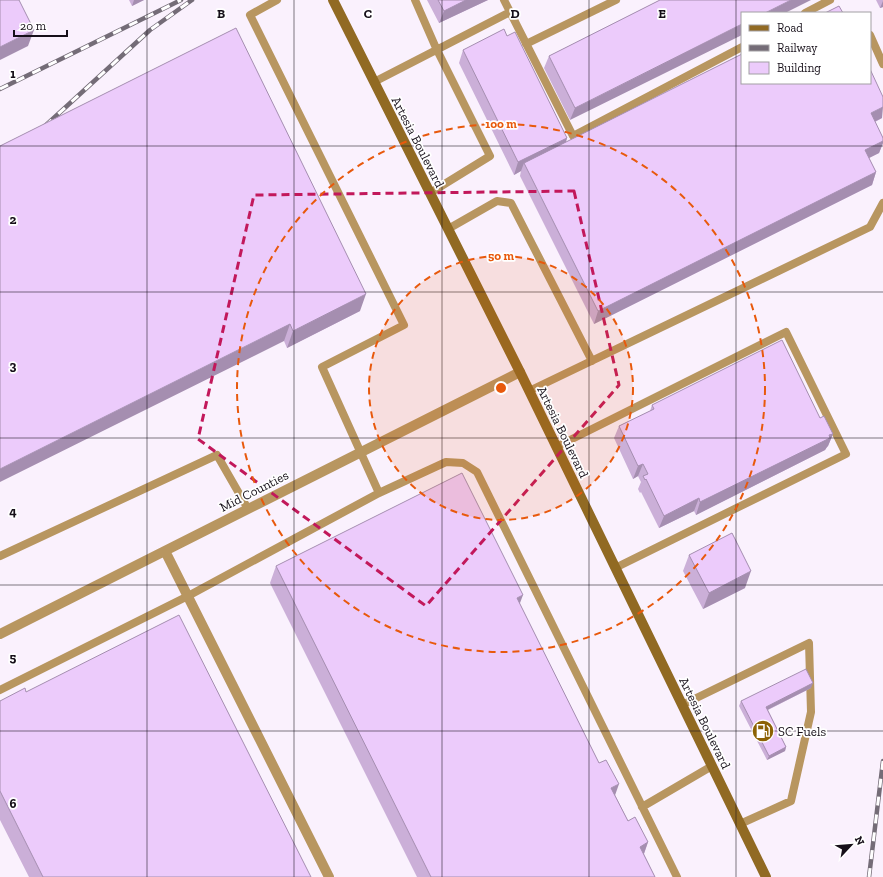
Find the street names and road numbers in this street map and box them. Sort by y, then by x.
street label: Artesia Boulevard [389,94,447,190]
street label: Artesia Boulevard [534,384,592,480]
street label: Mid Counties [217,467,291,515]
street label: Artesia Boulevard [676,675,734,771]

